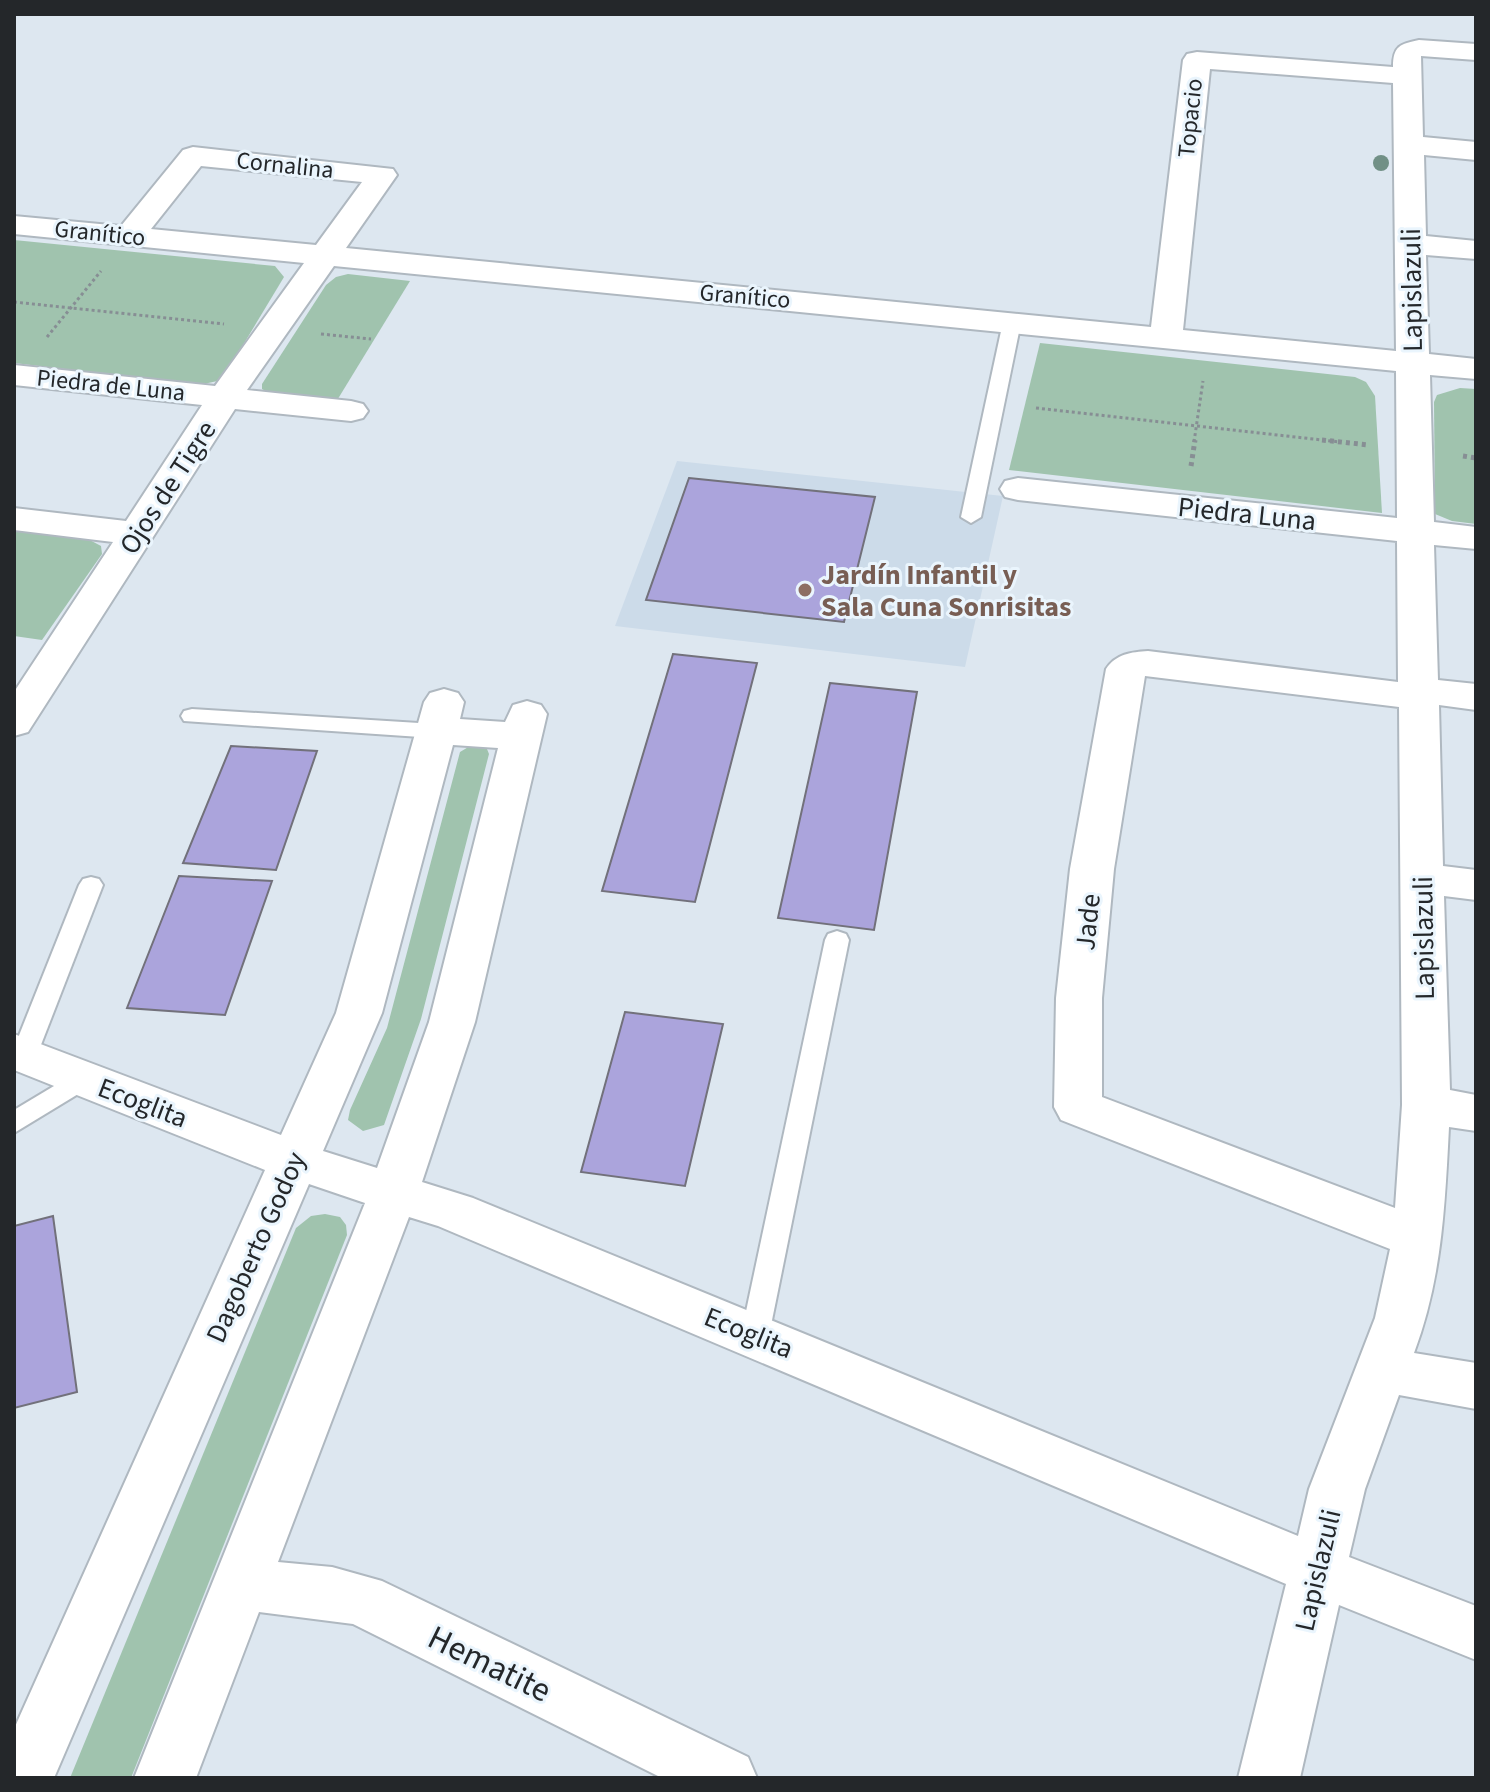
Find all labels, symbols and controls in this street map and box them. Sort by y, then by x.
street label: Topacio [1169,77,1212,159]
street label: Cornalina [235,143,335,188]
street label: Granítico [53,211,147,256]
street label: Lapislazuli [1391,228,1433,352]
street label: Granítico [698,275,792,318]
street label: Piedra de Luna [35,360,187,411]
street label: Ojos de Tigre [110,413,226,562]
street label: Piedra Luna [1176,487,1318,541]
place label: Jardín Infantil y Sala Cuna Sonrisitas [821,555,1071,627]
marker: Jardín Infantil y Sala Cuna Sonrisitas [796,581,814,599]
street label: Lapislazuli [1403,876,1445,1000]
street label: Jade [1065,892,1111,953]
street label: Ecoglita [92,1068,193,1138]
street label: Dagoberto Godoy [196,1145,316,1349]
street label: Ecoglita [698,1297,799,1369]
street label: Lapislazuli [1285,1505,1351,1635]
street label: Hematite [419,1613,559,1715]

